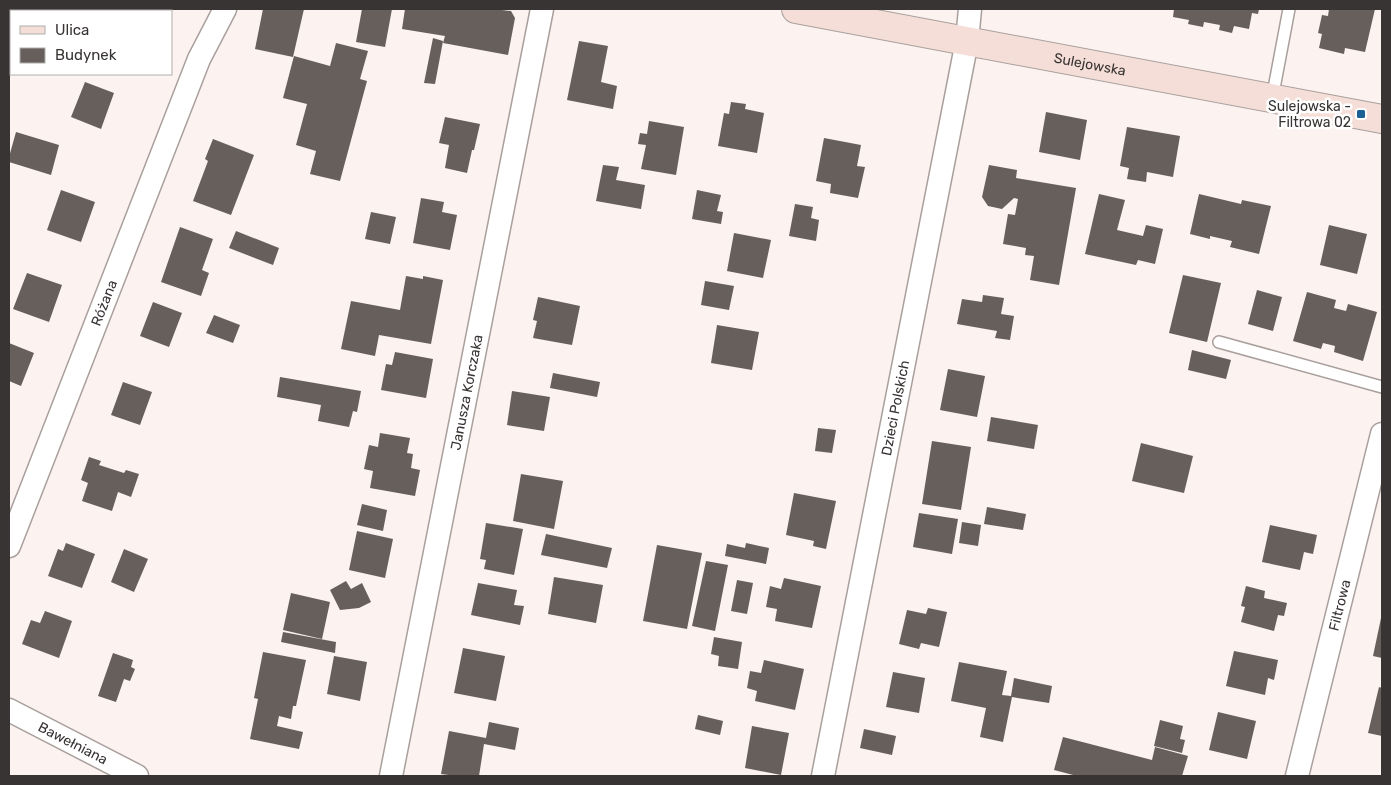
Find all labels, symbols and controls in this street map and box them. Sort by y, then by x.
legend [10,10,172,75]
text: Ulica [55,21,89,39]
text: Budynek [55,46,117,64]
street label: Sulejowska [1053,49,1127,79]
place label: Sulejowska - Filtrowa 02 [1268,98,1351,131]
marker: Sulejowska - Filtrowa 02 [1355,108,1367,120]
street label: Różana [87,277,121,328]
street label: Janusza Korczaka [447,333,486,452]
street label: Dzieci Polskich [877,359,913,457]
street label: Filtrowa [1325,578,1354,633]
street label: Bawełniana [35,718,111,768]

